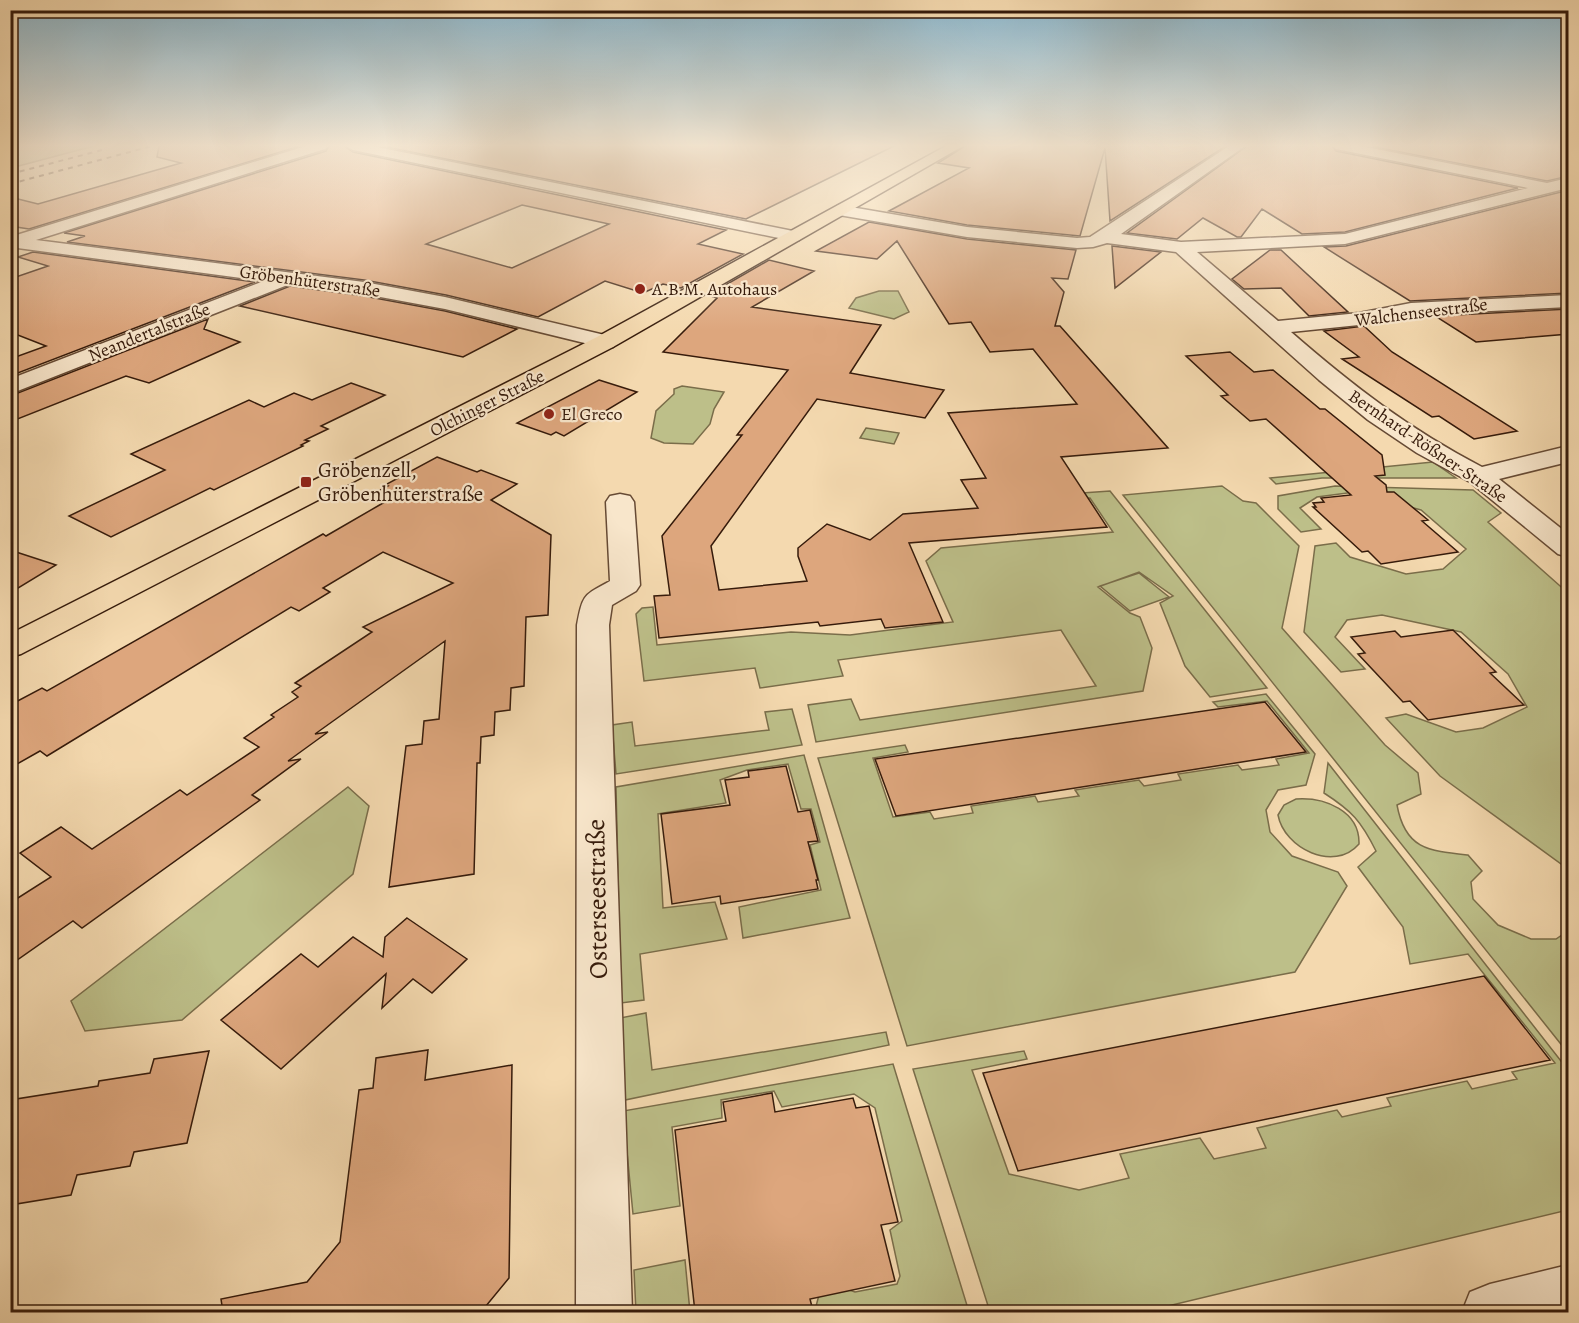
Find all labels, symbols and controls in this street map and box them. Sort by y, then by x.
street label: Gröbenhüterstraße [238,259,382,303]
place label: A.B.M. Autohaus [651,277,777,301]
marker: A.B.M. Autohaus [633,282,647,296]
street label: Walchenseestraße [1352,292,1489,332]
street label: Neandertalstraße [85,297,213,367]
street label: Olchinger Straße [425,364,549,442]
street label: Bernhard-Rößner-Straße [1344,384,1512,508]
place label: El Greco [561,402,622,426]
marker: El Greco [542,407,556,421]
place label: Gröbenzell, Gröbenhüterstraße [318,456,483,508]
marker: Gröbenzell, Gröbenhüterstraße [299,475,313,489]
street label: Osterseestraße [578,819,616,979]

